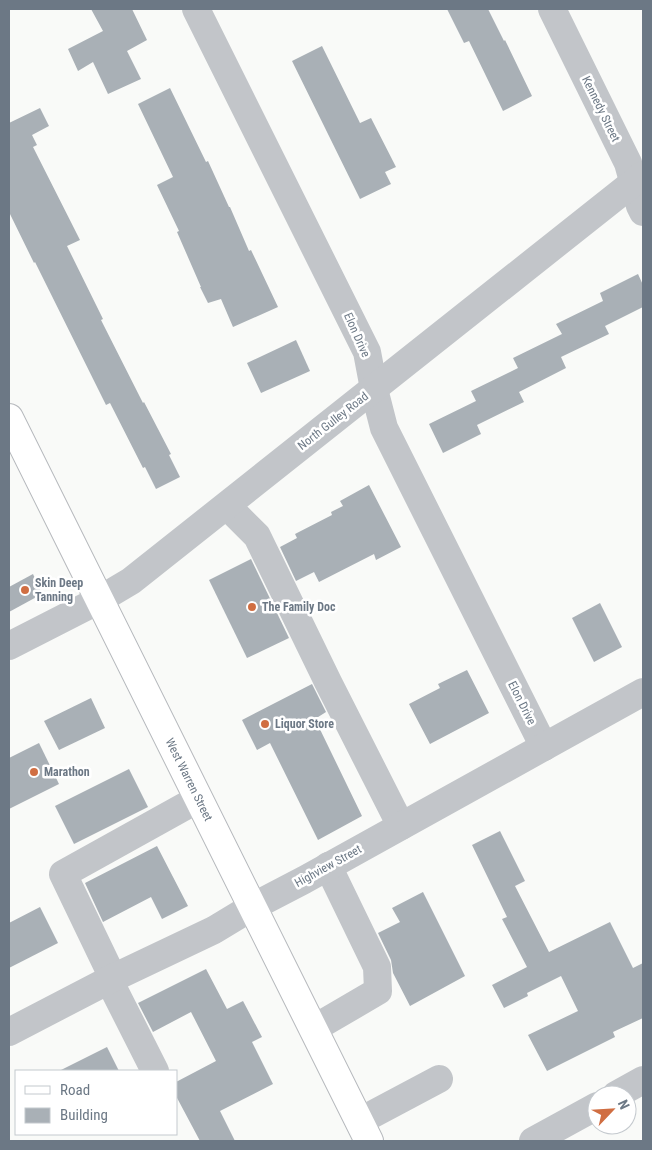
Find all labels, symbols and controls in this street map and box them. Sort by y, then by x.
street label: Kennedy Street [579,74,623,144]
street label: Elon Drive [341,311,373,360]
street label: North Gulley Road [295,389,371,453]
place label: Skin Deep Tanning [35,576,83,604]
marker: Skin Deep Tanning [19,584,31,596]
place label: The Family Doc [262,600,336,614]
marker: The Family Doc [246,601,258,613]
street label: Elon Drive [505,679,539,728]
place label: Liquor Store [275,717,334,731]
marker: Liquor Store [259,718,271,730]
street label: West Warren Street [163,736,216,824]
place label: Marathon [44,765,90,779]
marker: Marathon [28,766,40,778]
street label: Highview Street [292,842,364,890]
legend [15,1070,178,1135]
text: Road [60,1081,90,1099]
north arrow [587,1085,637,1135]
text: N [615,1097,633,1112]
text: Building [60,1106,108,1124]

